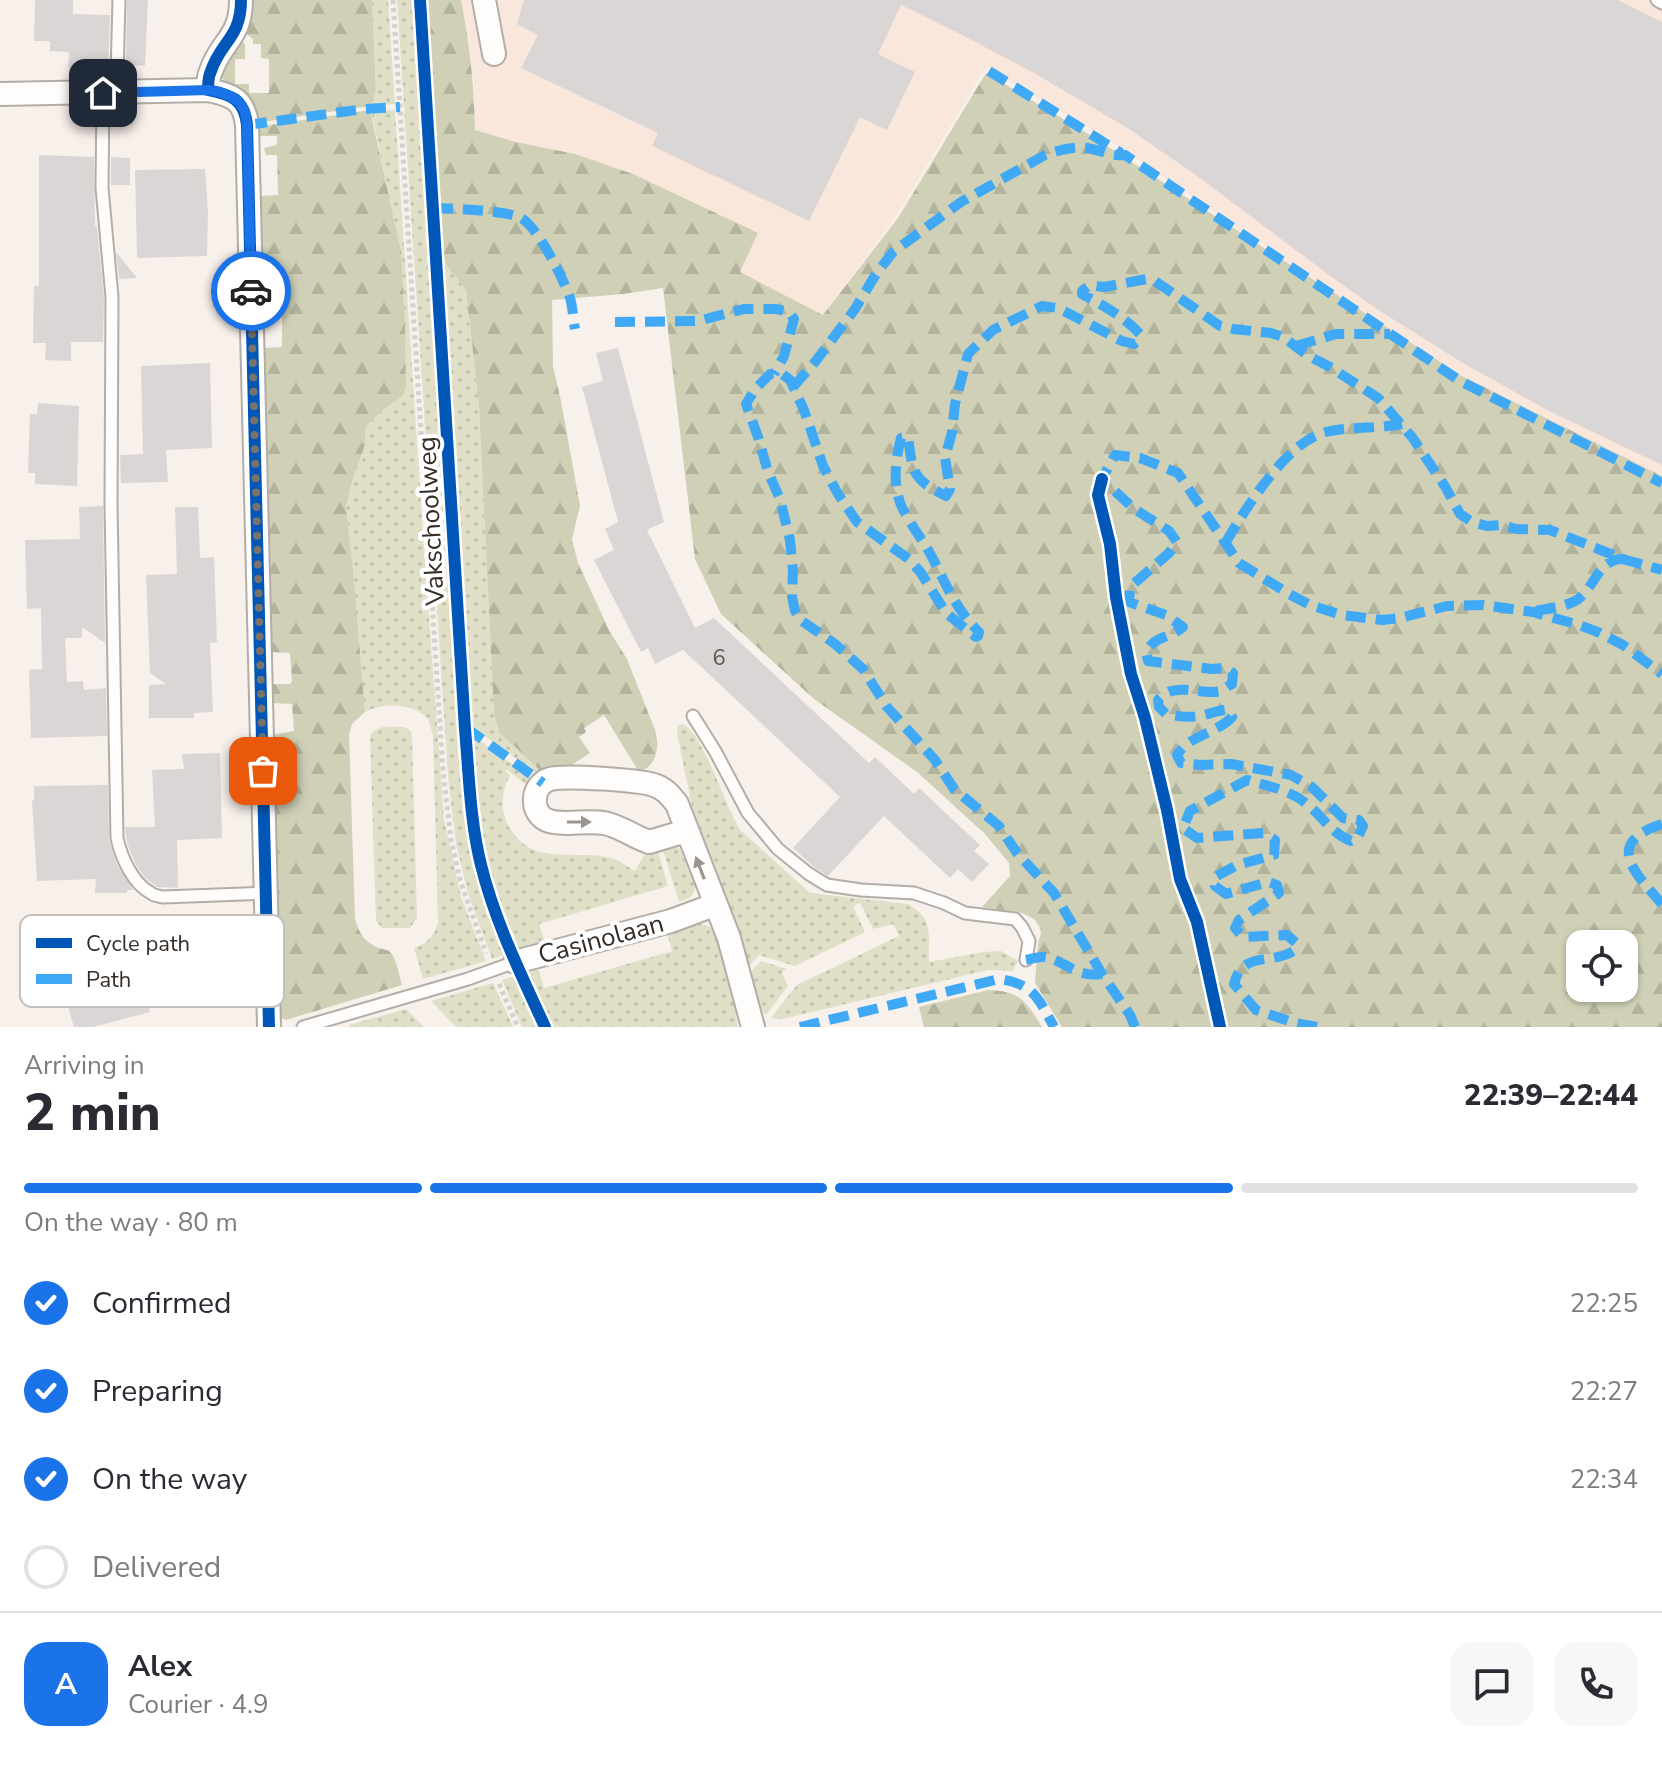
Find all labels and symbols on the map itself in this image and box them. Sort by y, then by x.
pin [69,59,137,127]
courier [211,251,291,331]
street label: Vakschoolweg [409,436,453,607]
house number: 6 [712,643,726,673]
pin [229,737,297,805]
one-way arrow [567,816,592,828]
one-way arrow [693,856,706,880]
street label: Casinolaan [534,905,668,973]
legend [20,915,284,1007]
text: Cycle path [86,929,190,959]
text: Path [86,965,131,995]

